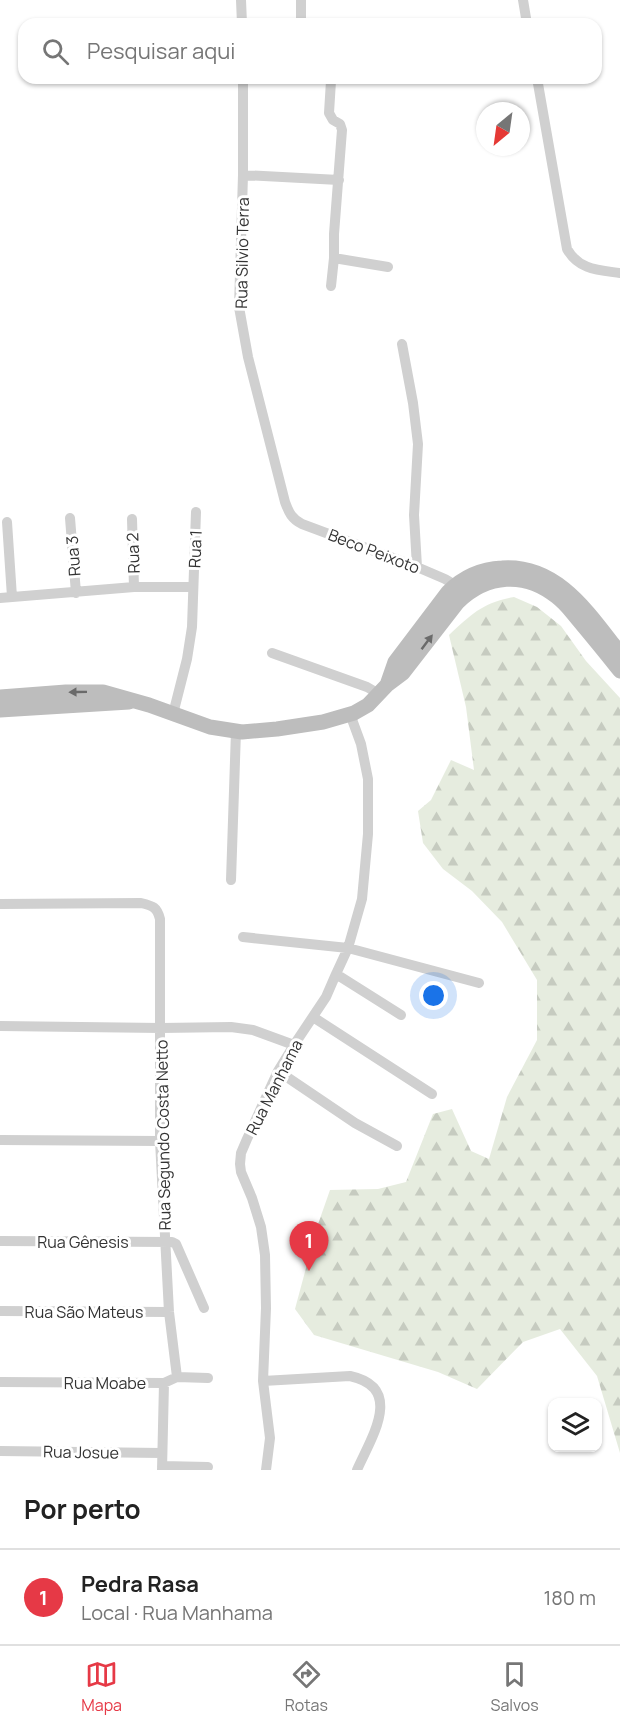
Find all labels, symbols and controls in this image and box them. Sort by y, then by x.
search box [18,18,602,84]
icon: search [39,35,72,68]
text: Pesquisar aqui [87,36,235,66]
north arrow [476,102,530,156]
street label: Rua Silvio Terra [230,197,254,309]
street label: Beco Peixoto [325,523,423,579]
street label: Rua 1 [183,530,207,568]
street label: Rua 2 [121,532,145,574]
street label: Rua 3 [61,535,85,577]
one-way arrow [420,635,432,650]
one-way arrow [68,687,87,697]
your location [419,981,448,1010]
street label: Rua Manhama [241,1036,307,1138]
street label: Rua Segundo Costa Netto [150,1039,176,1231]
pin: 1 [290,1222,328,1271]
street label: Rua Gênesis [37,1231,129,1253]
street label: Rua São Mateus [25,1301,143,1323]
street label: Rua Moabe [64,1372,146,1394]
map controls [548,1398,602,1452]
button: layers [548,1398,602,1452]
street label: Rua Josue [43,1440,119,1464]
text: Por perto [24,1491,141,1527]
text: Pedra Rasa [81,1569,199,1599]
text: 1 [39,1584,48,1611]
text: 180 m [543,1584,596,1611]
text: Local · Rua Manhama [81,1599,273,1626]
tab: Mapa [81,1658,122,1716]
tab: Rotas [285,1658,328,1716]
tab: Salvos [491,1658,539,1716]

